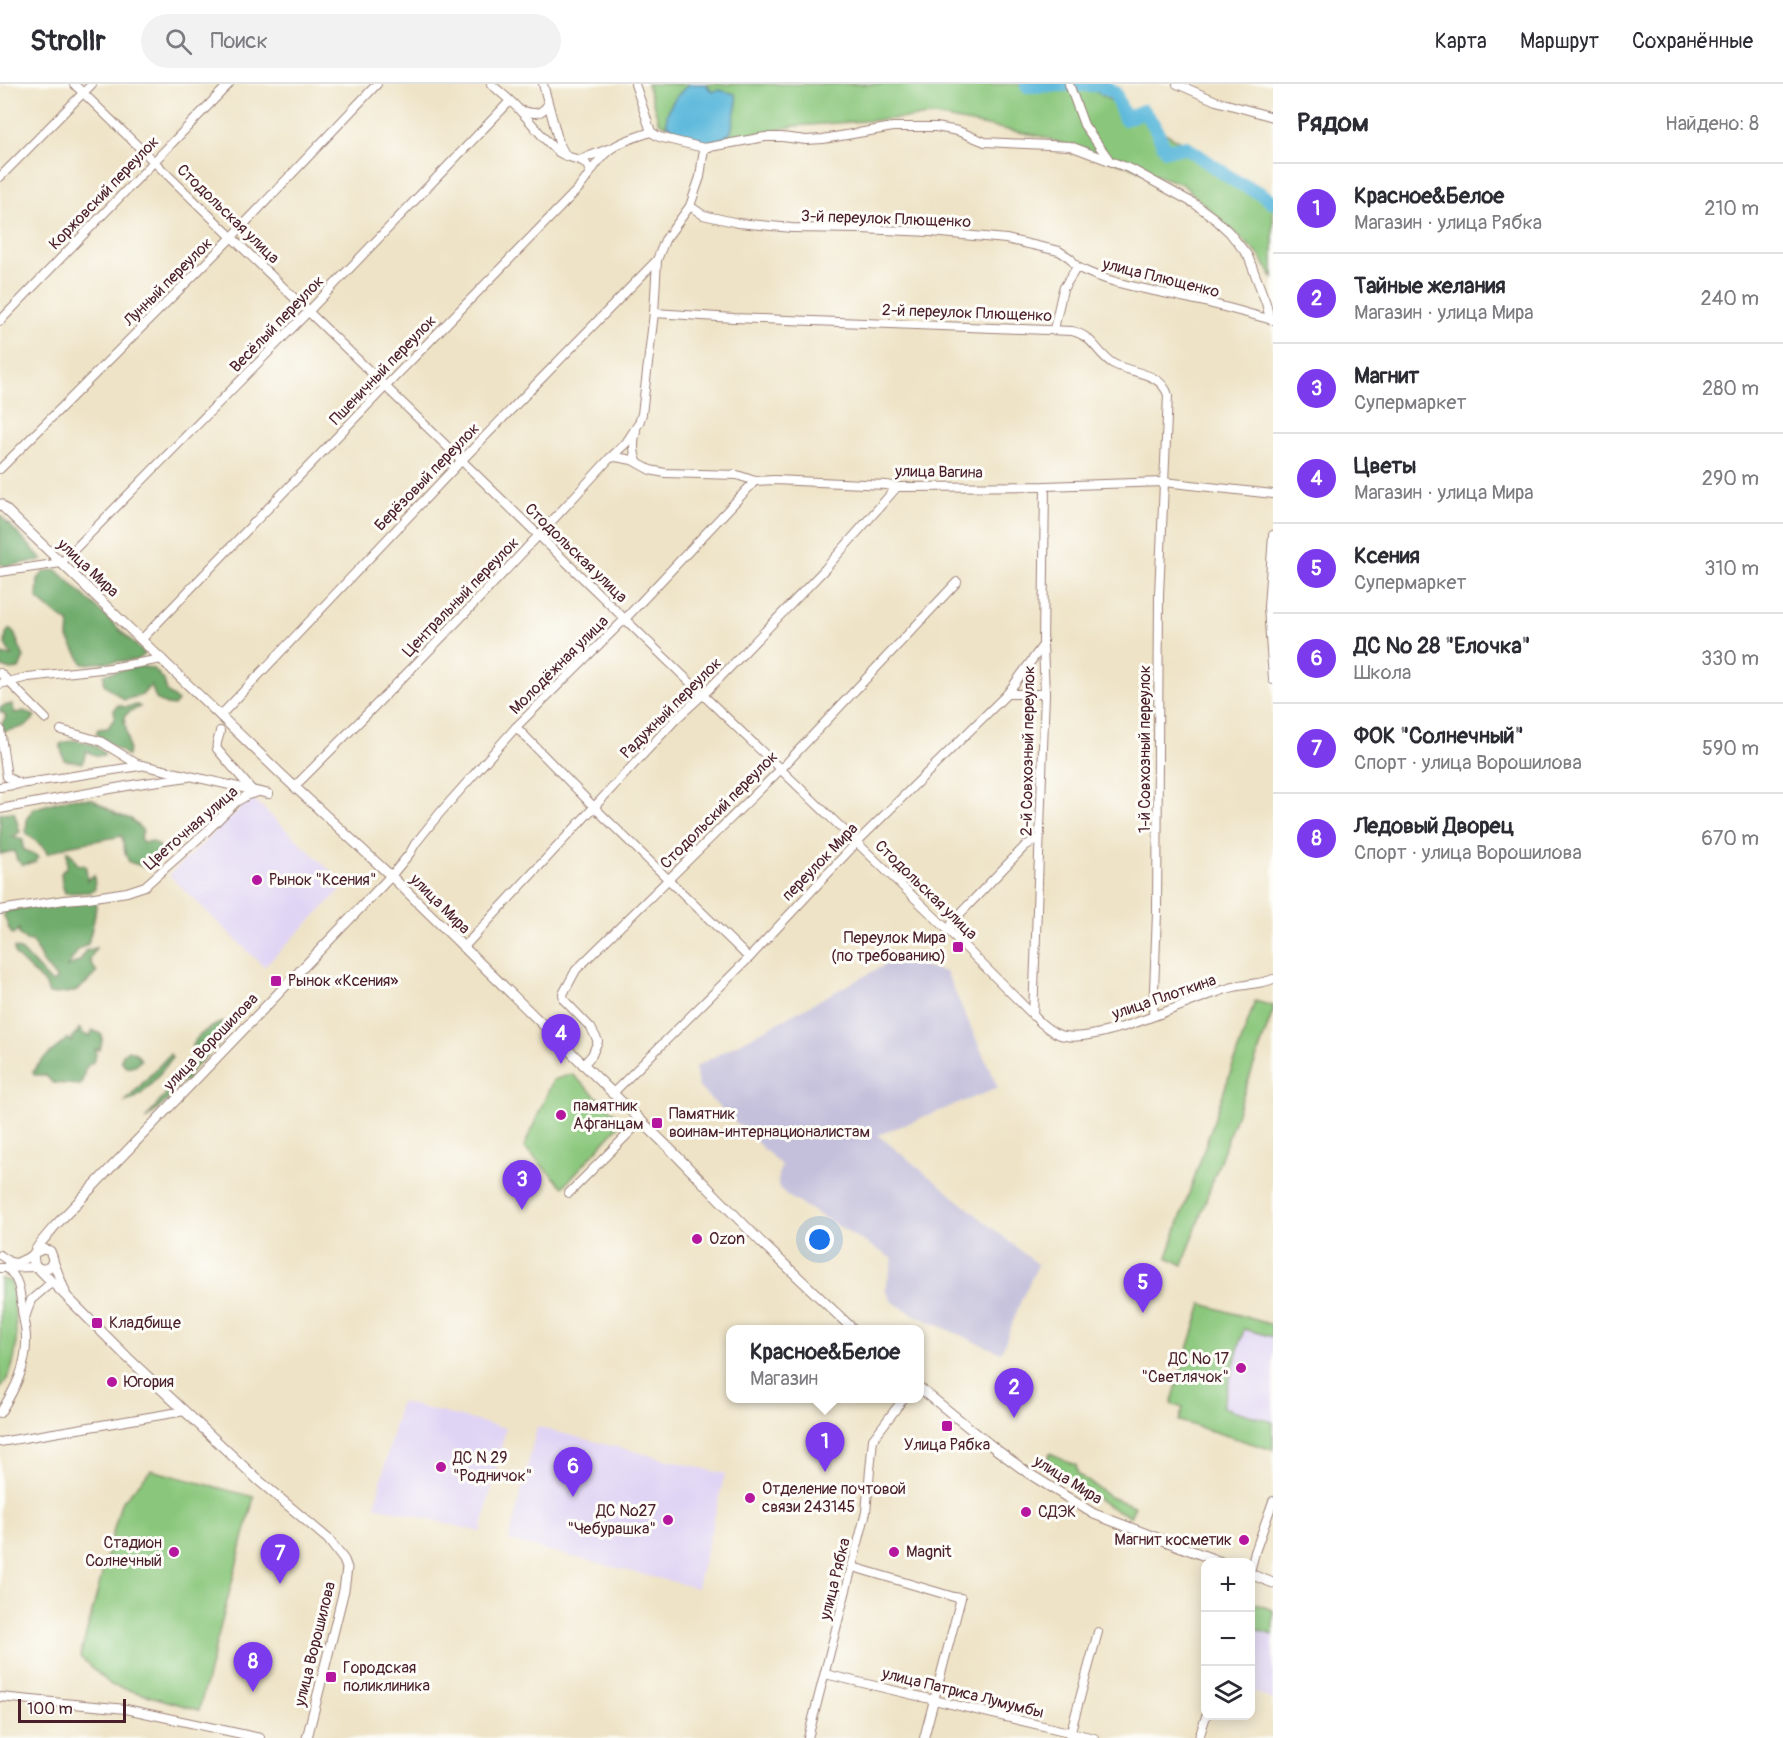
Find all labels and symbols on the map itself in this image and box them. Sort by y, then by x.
street label: Коржовский переулок [45,132,163,254]
street label: Стодольская улица [172,160,284,268]
street label: 3-й переулок Плющенко [801,206,972,232]
street label: Лунный переулок [119,233,217,331]
street label: улица Плющенко [1100,254,1222,302]
street label: Весёлый переулок [226,271,328,377]
street label: 2-й переулок Плющенко [882,300,1053,326]
street label: Пшеничный переулок [325,311,441,429]
street label: Берёзовый переулок [370,419,484,535]
street label: улица Вагина [894,461,983,483]
street label: Стодольская улица [520,499,632,607]
street label: Центральный переулок [399,533,523,661]
street label: улица Мира [52,534,123,602]
street label: Молодёжная улица [505,611,613,719]
street label: Радужный переулок [616,653,726,763]
street label: 1-й Совхозный переулок [1135,665,1155,833]
street label: 2-й Совхозный переулок [1017,666,1039,836]
street label: Стодольский переулок [656,747,782,873]
street label: Цветочная улица [140,782,242,874]
street label: переулок Мира [778,819,862,905]
street label: Стодольская улица [870,836,982,944]
street label: улица Мира [405,869,474,938]
place label: Рынок "Ксения" [269,870,376,890]
marker: Рынок "Ксения" [250,873,264,887]
place label: Переулок Мира (по требованию) [831,928,946,966]
marker: Переулок Мира (по требованию) [951,940,965,954]
street label: улица Плоткина [1108,970,1219,1024]
place label: Рынок «Ксения» [288,971,398,991]
marker: Рынок «Ксения» [269,974,283,988]
street label: улица Ворошилова [159,989,263,1096]
pin: 4 [542,1014,580,1064]
place label: памятник Афганцам [573,1096,644,1134]
place label: Памятник воинам‐интернационалистам [669,1104,870,1142]
marker: памятник Афганцам [554,1108,568,1122]
marker: Памятник воинам‐интернационалистам [650,1116,664,1130]
pin: 3 [502,1160,542,1210]
your location [805,1225,834,1254]
place label: Ozon [709,1229,745,1249]
marker: Ozon [690,1232,704,1246]
pin: 5 [1124,1264,1162,1313]
place label: Кладбище [109,1313,181,1333]
marker: Кладбище [90,1316,104,1330]
place label: ДС № 17 "Светлячок" [1141,1349,1230,1387]
marker: ДС № 17 "Светлячок" [1234,1361,1248,1375]
pin: 2 [994,1368,1034,1418]
place label: Югория [124,1372,174,1392]
marker: Югория [105,1375,119,1389]
marker: Улица Рябка [940,1419,954,1433]
pin: 1 [806,1422,844,1472]
place label: Улица Рябка [904,1435,990,1455]
place label: ДС N 29 "Родничок" [452,1448,532,1486]
pin: 6 [554,1448,592,1497]
street label: улица Мира [1029,1451,1106,1509]
marker: ДС N 29 "Родничок" [434,1460,448,1474]
place label: Отделение почтовой связи 243145 [762,1479,906,1517]
marker: Отделение почтовой связи 243145 [743,1491,757,1505]
place label: ДС №27 "Чебурашка" [567,1501,657,1539]
place label: СДЭК [1038,1502,1076,1522]
marker: СДЭК [1019,1505,1033,1519]
marker: ДС №27 "Чебурашка" [661,1513,675,1527]
place label: Магнит косметик [1114,1530,1232,1550]
place label: Стадион Солнечный [85,1533,162,1571]
marker: Магнит косметик [1237,1533,1251,1547]
pin: 7 [260,1534,300,1584]
street label: улица Рябка [815,1536,855,1623]
place label: Magnit [906,1542,952,1562]
marker: Стадион Солнечный [167,1545,181,1559]
marker: Magnit [887,1545,901,1559]
street label: улица Ворошилова [290,1580,340,1709]
pin: 8 [234,1642,272,1692]
place label: Городская поликлиника [343,1658,430,1696]
street label: улица Патриса Лумумбы [879,1663,1046,1723]
marker: Городская поликлиника [324,1670,338,1684]
scale bar [18,1696,126,1724]

